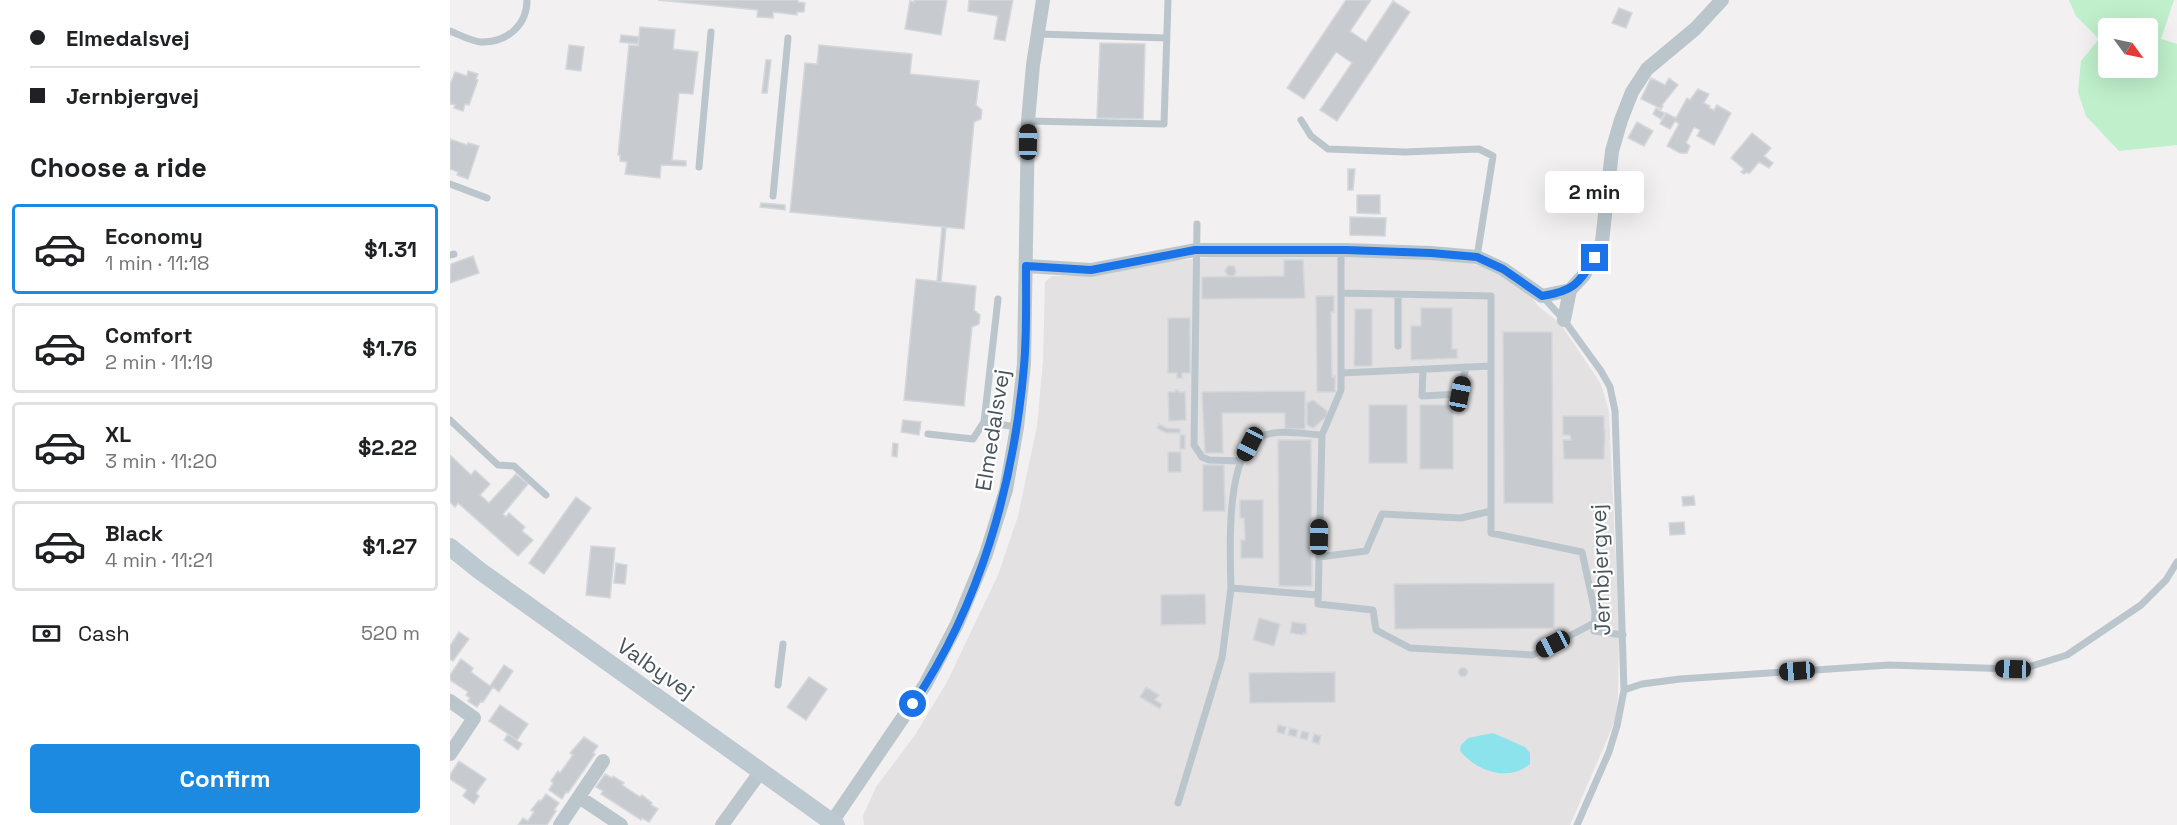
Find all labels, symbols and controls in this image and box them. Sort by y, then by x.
north arrow [2098,18,2158,78]
map controls [2098,18,2158,78]
text: Elmedalsvej [66,24,190,52]
text: Jernbjergvej [66,82,199,110]
car [1019,124,1037,160]
text: Choose a ride [30,150,207,185]
callout: 2 min [1546,171,1644,213]
text: 2 min [1569,179,1620,205]
icon: car [33,222,87,276]
text: Economy [105,222,203,250]
text: $1.31 [364,235,417,263]
route end [1581,244,1608,271]
text: 1 min · 11:18 [105,250,209,276]
icon: car [33,321,87,375]
text: Comfort [105,321,193,349]
text: $1.76 [362,334,417,362]
text: 2 min · 11:19 [105,349,213,375]
street label: Elmedalsvej [969,367,1015,493]
car [1448,375,1472,413]
icon: car [33,420,87,474]
text: XL [105,420,131,448]
car [1234,424,1266,464]
text: $2.22 [358,433,417,461]
text: 3 min · 11:20 [105,448,217,474]
street label: Jernbjergvej [1584,504,1616,636]
icon: car [33,519,87,573]
text: Black [105,519,163,547]
car [1310,519,1328,555]
text: $1.27 [362,532,417,560]
text: 4 min · 11:21 [105,547,213,573]
icon: cash [30,617,63,650]
text: Cash [78,619,130,647]
text: 520 m [361,620,420,646]
car [1533,628,1573,660]
street label: Valbyvej [612,631,700,705]
car [1995,659,2031,679]
car [1778,661,1816,681]
route start [899,690,926,717]
button: Confirm [30,744,420,813]

